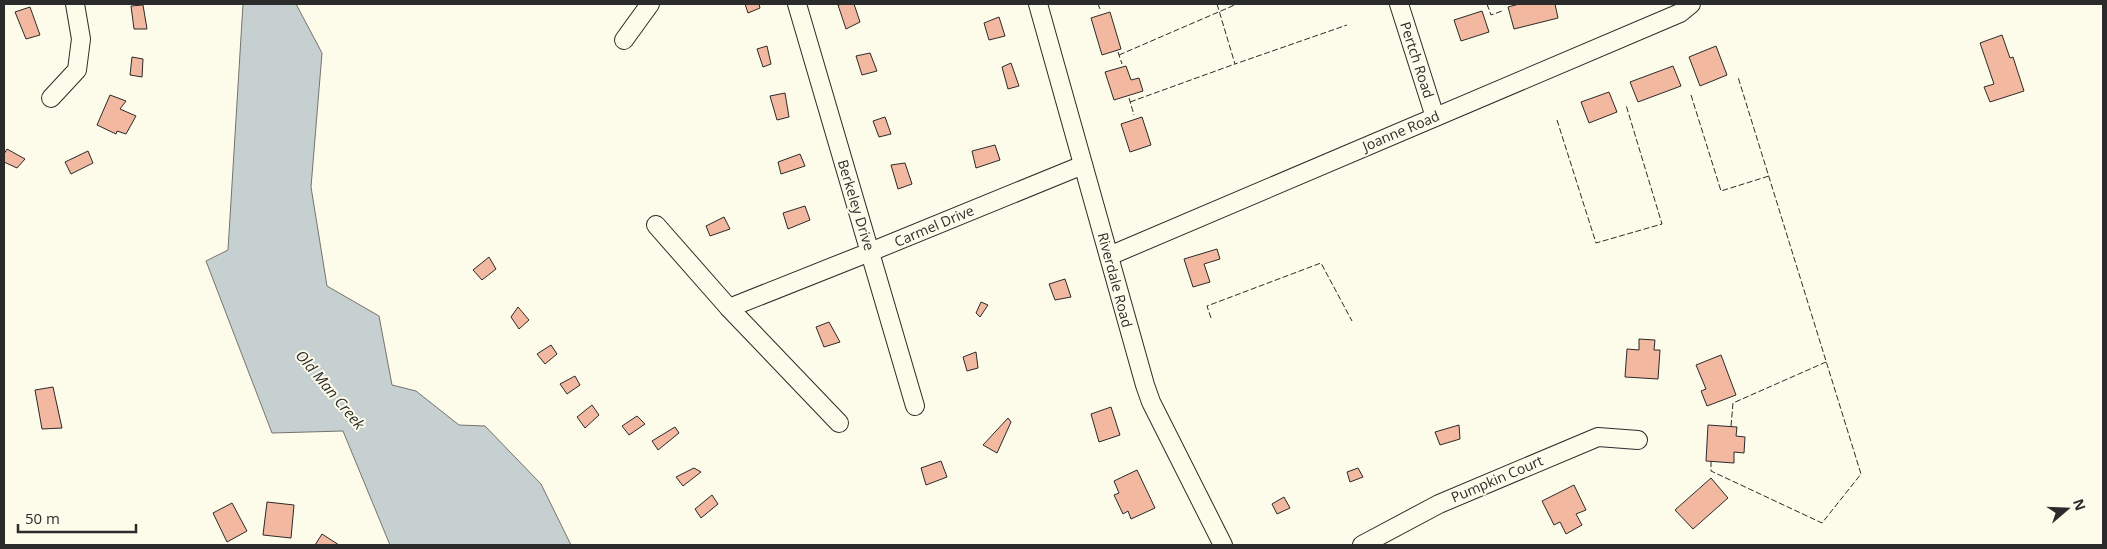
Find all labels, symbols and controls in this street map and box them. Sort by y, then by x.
street label: Pertch Road [1396,19,1439,101]
street label: Joanne Road [1357,106,1442,156]
street label: Berkeley Drive [834,157,879,253]
street label: Carmel Drive [891,200,977,251]
street label: Riverdale Road [1094,230,1137,329]
water label: Old Man Creek [292,345,370,434]
street label: Pumpkin Court [1448,451,1546,506]
north arrow [2042,484,2092,534]
text: N [2069,496,2091,513]
scale bar [18,502,135,534]
text: 50 m [25,508,60,528]

